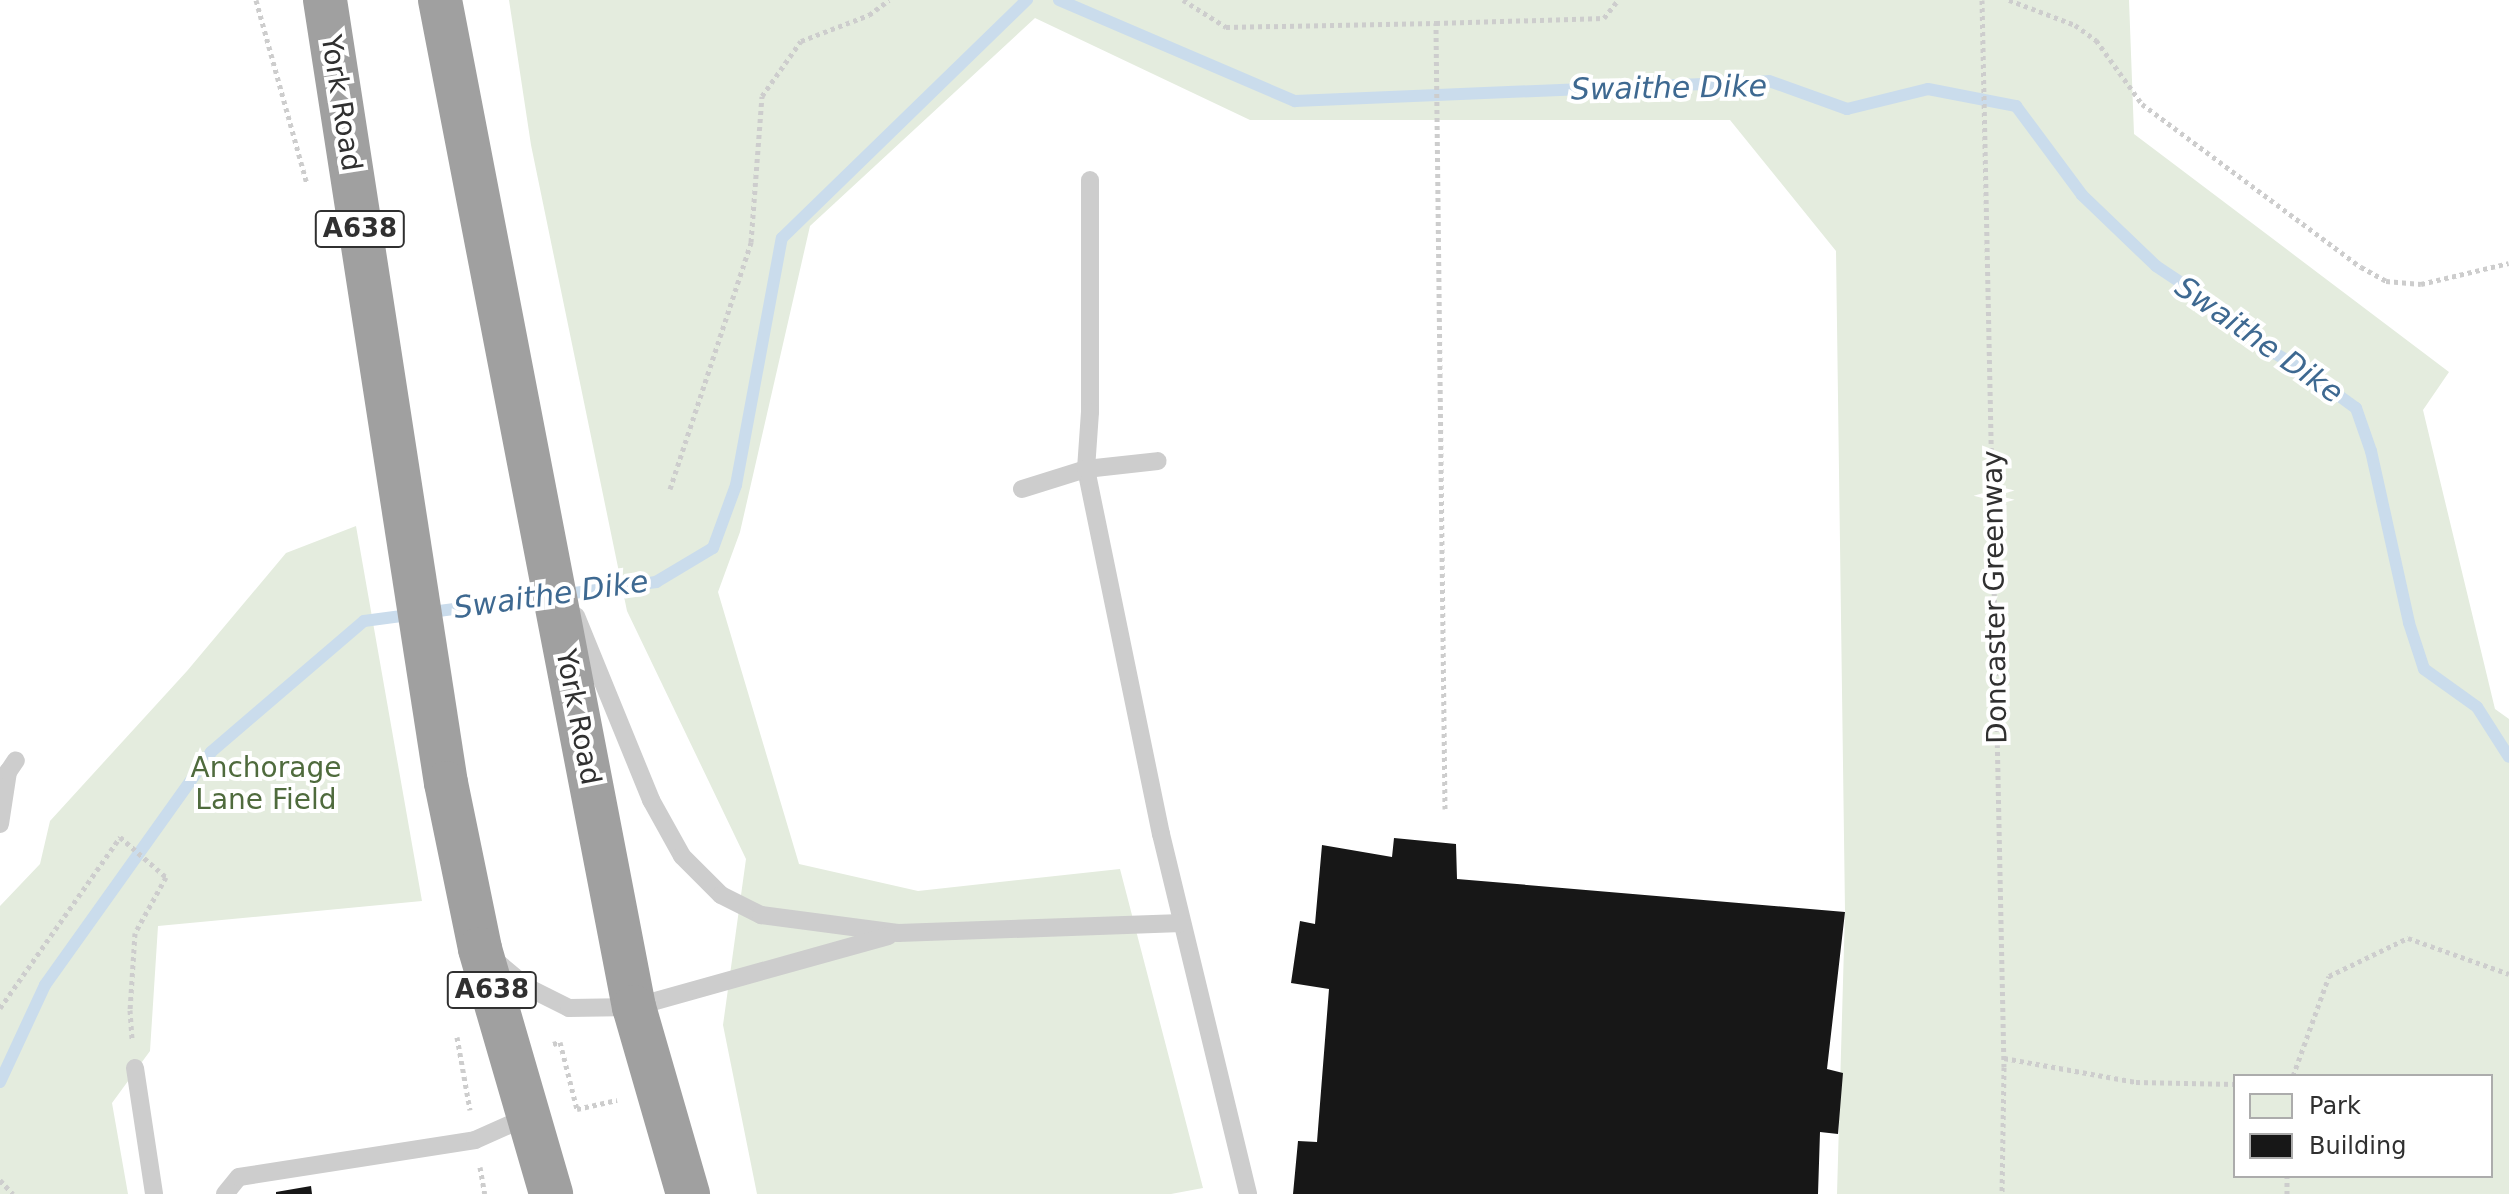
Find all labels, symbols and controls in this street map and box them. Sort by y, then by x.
street label: York Road [314,33,368,173]
water label: Swaithe Dike [1571,68,1767,108]
road number: A638 [314,207,406,251]
water label: Swaithe Dike [2168,269,2350,411]
street label: Doncaster Greenway [1976,450,2014,744]
water label: Swaithe Dike [451,564,651,626]
street label: York Road [548,646,608,788]
park label: Anchorage Lane Field [191,751,341,817]
road number: A638 [446,968,538,1012]
legend [2233,1074,2493,1178]
text: Park [2309,1092,2361,1120]
text: Building [2309,1132,2406,1160]

